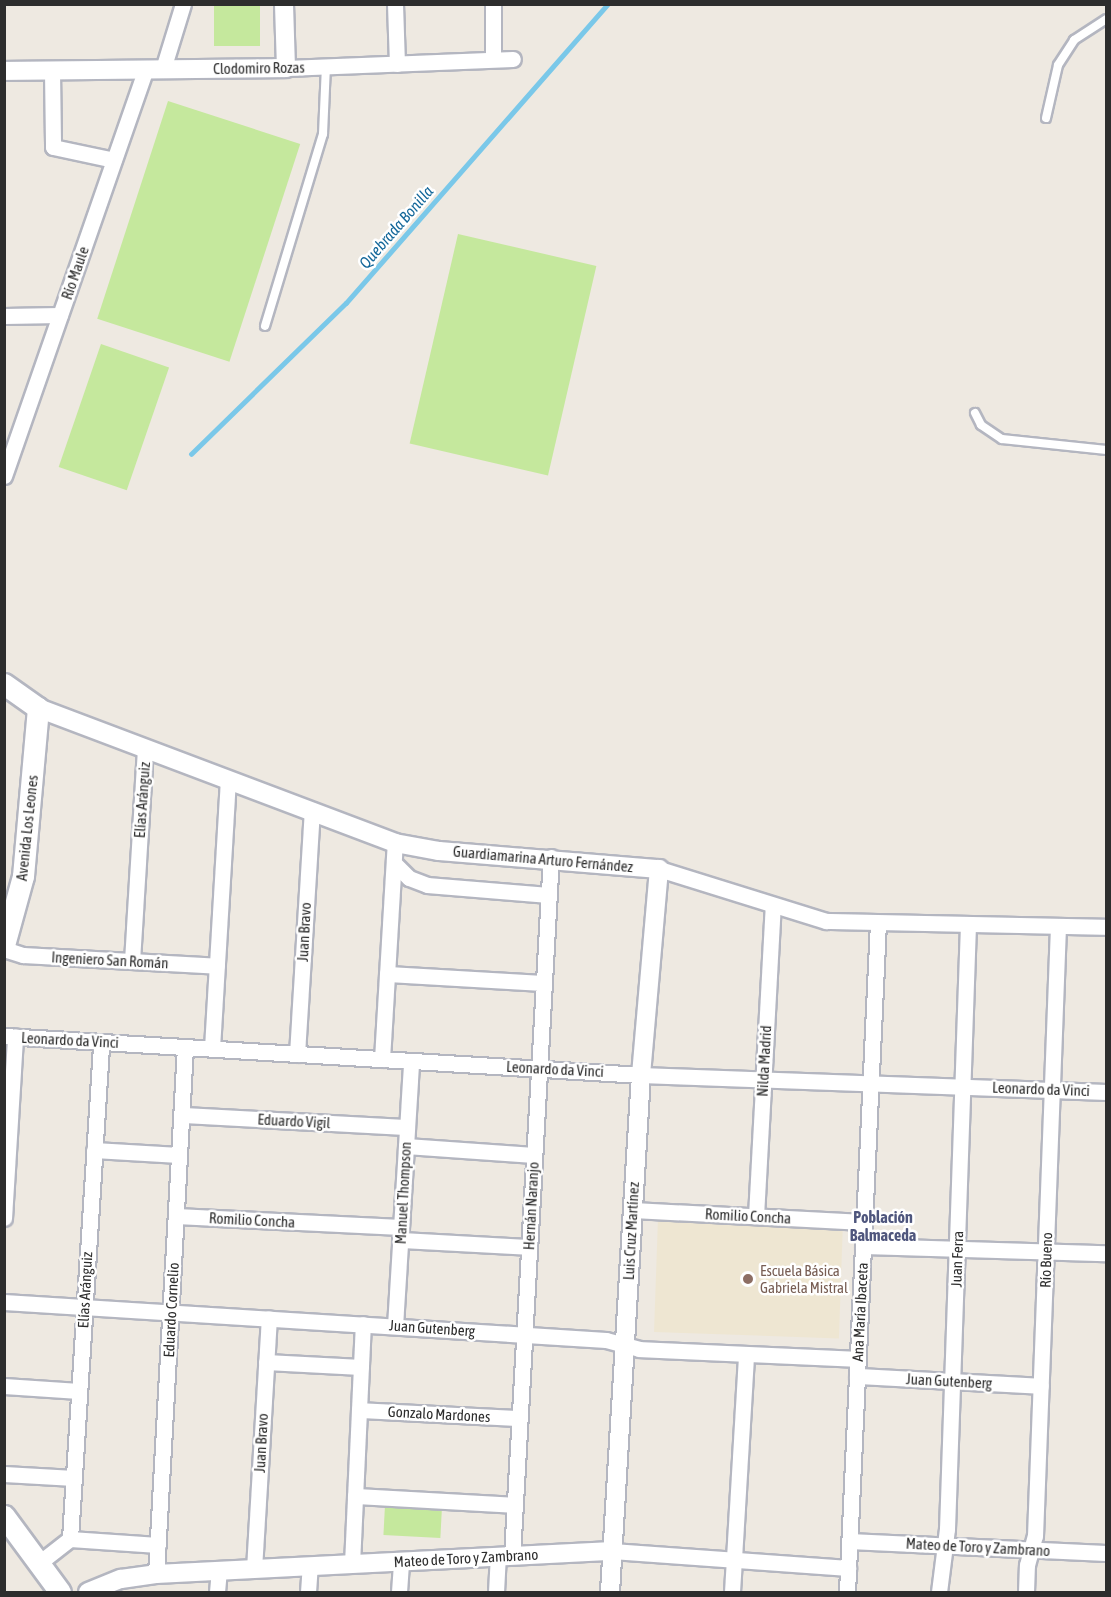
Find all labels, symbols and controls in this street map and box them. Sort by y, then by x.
street label: Clodomiro Rozas [213,58,305,78]
water label: Quebrada Bonilla [355,182,437,272]
street label: Río Maule [58,244,92,302]
street label: Elías Aránguiz [130,761,154,839]
street label: Avenida Los Leones [12,774,42,882]
street label: Guardiamarina Arturo Fernández [452,842,634,876]
street label: Juan Bravo [293,902,315,962]
street label: Ingeniero San Román [51,948,169,972]
street label: Nilda Madrid [753,1025,775,1097]
street label: Leonardo da Vinci [21,1028,119,1052]
street label: Leonardo da Vinci [506,1057,604,1081]
street label: Leonardo da Vinci [992,1078,1090,1100]
street label: Eduardo Vigil [257,1110,331,1132]
street label: Manuel Thompson [391,1141,415,1245]
street label: Hernán Naranjo [520,1161,542,1251]
street label: Luis Cruz Martínez [619,1181,643,1281]
street label: Romilio Concha [704,1205,792,1227]
district label: Población Balmaceda [850,1207,916,1245]
street label: Romilio Concha [208,1209,296,1231]
street label: Juan Ferra [947,1230,967,1288]
street label: Río Bueno [1036,1232,1056,1288]
street label: Elías Aránguiz [74,1251,96,1329]
place label: Escuela Básica Gabriela Mistral [760,1261,848,1296]
street label: Eduardo Cornelio [160,1262,182,1358]
street label: Ana María Ibaceta [848,1262,872,1362]
marker: Escuela Básica Gabriela Mistral [741,1272,755,1286]
street label: Juan Gutenberg [388,1316,476,1340]
street label: Juan Gutenberg [906,1370,992,1392]
street label: Gonzalo Mardones [387,1402,491,1426]
street label: Juan Bravo [250,1413,272,1473]
street label: Mateo de Toro y Zambrano [905,1534,1051,1560]
street label: Mateo de Toro y Zambrano [393,1545,539,1571]

